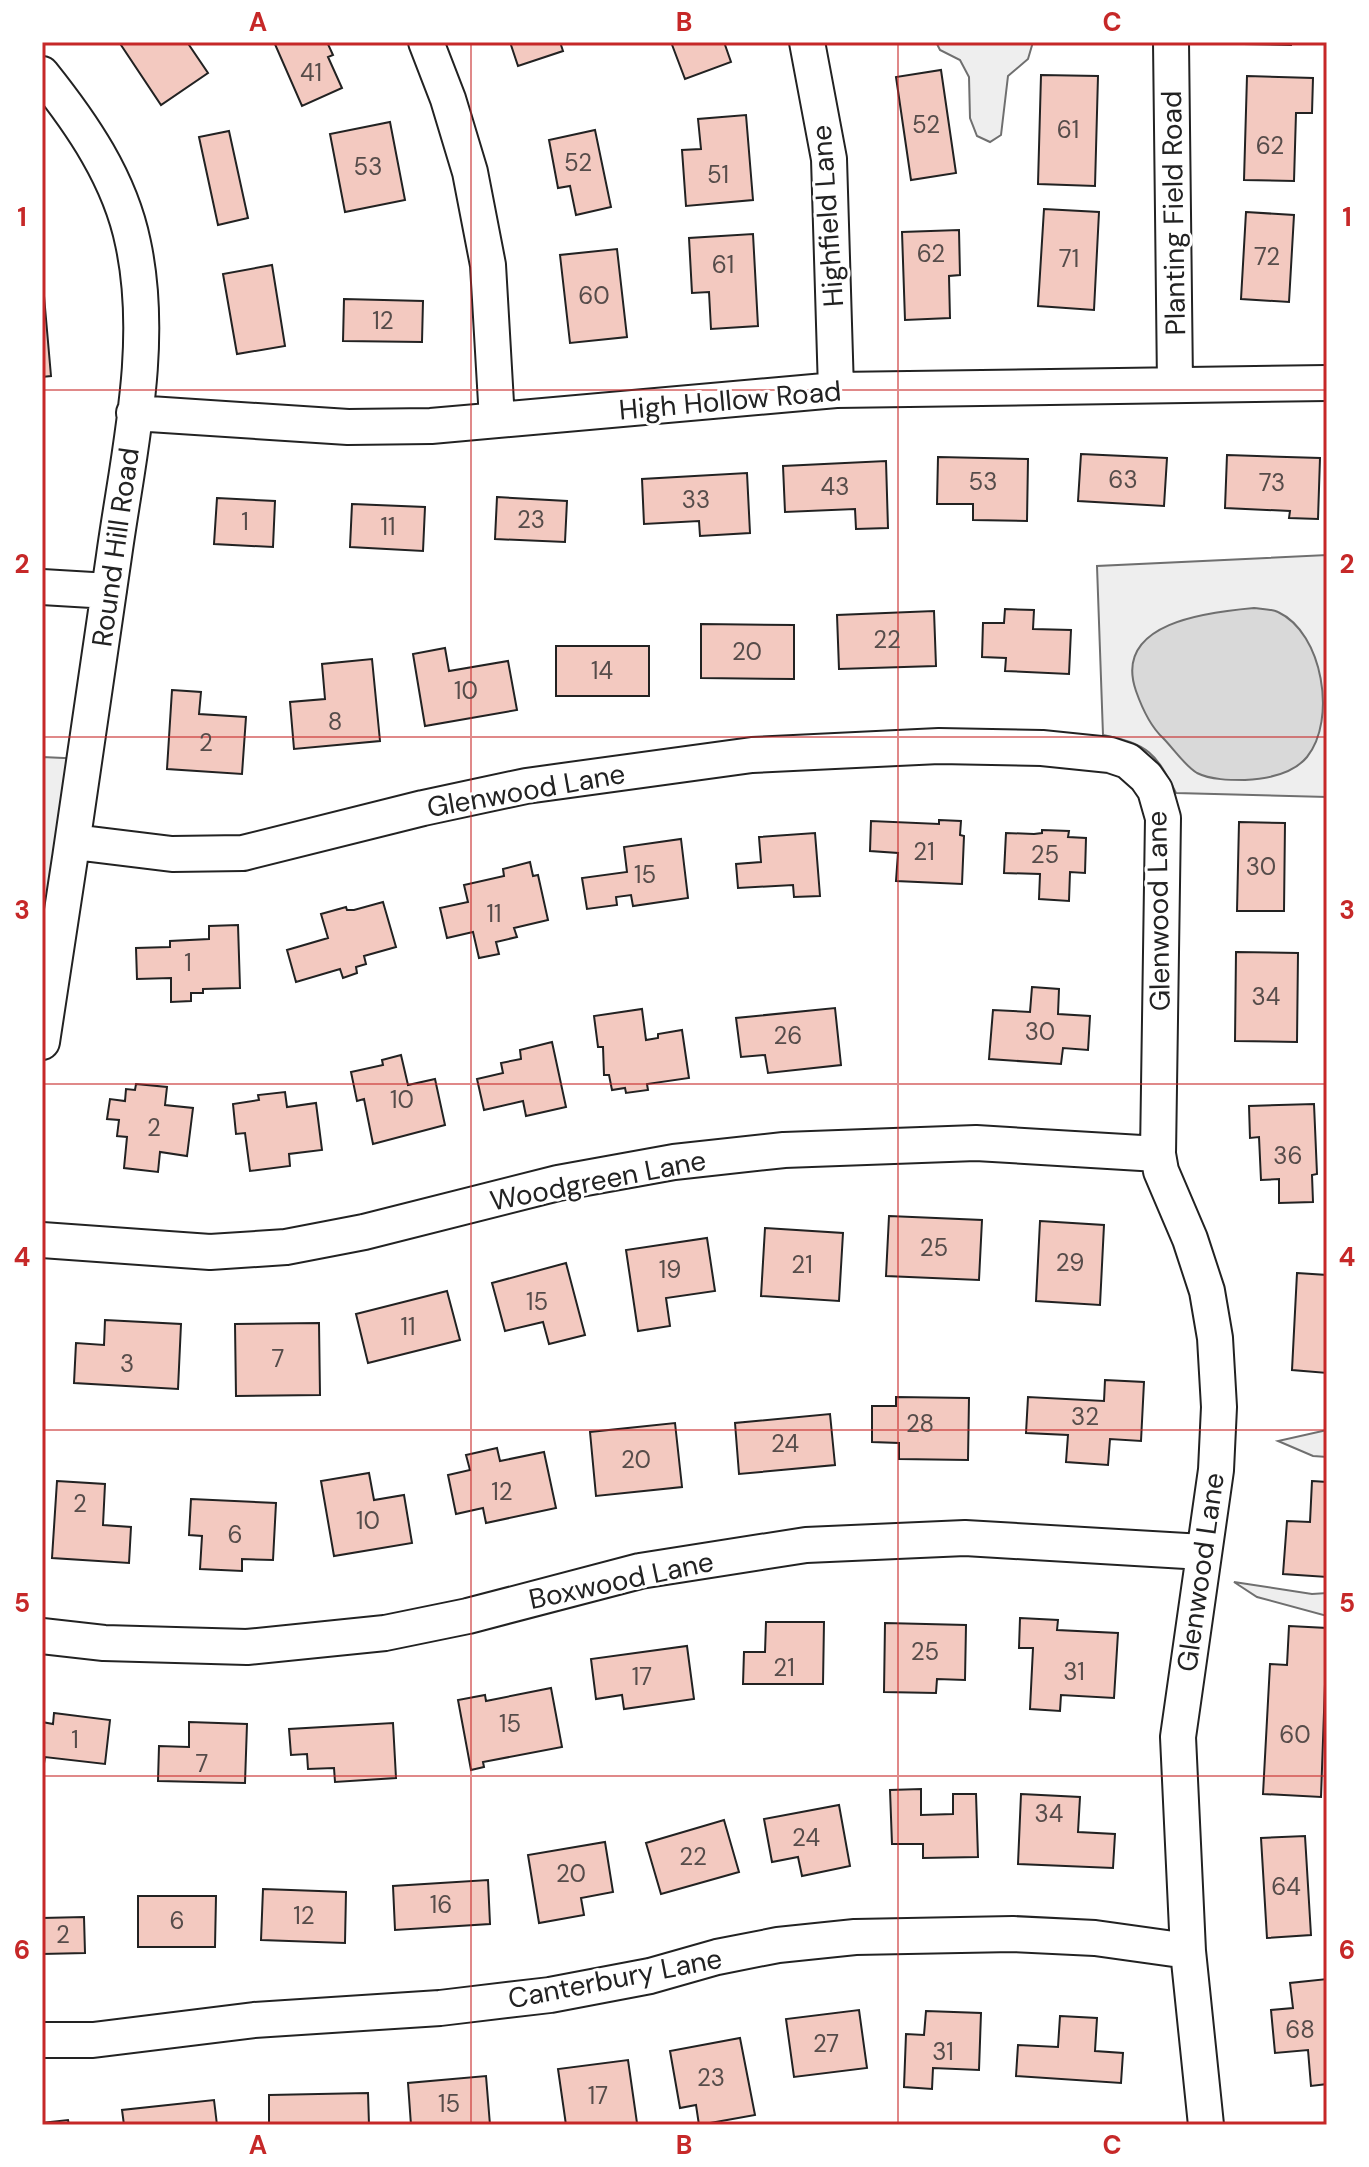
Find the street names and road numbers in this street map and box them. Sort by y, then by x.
street label: Planting Field Road [1153,90,1194,336]
street label: Highfield Lane [803,124,852,308]
street label: High Hollow Road [617,372,843,429]
street label: Round Hill Road [83,445,148,649]
street label: Glenwood Lane [424,755,628,826]
street label: Glenwood Lane [1138,810,1179,1012]
street label: Woodgreen Lane [487,1141,709,1220]
street label: Glenwood Lane [1168,1470,1233,1674]
street label: Boxwood Lane [525,1543,717,1618]
street label: Canterbury Lane [505,1940,725,2017]

